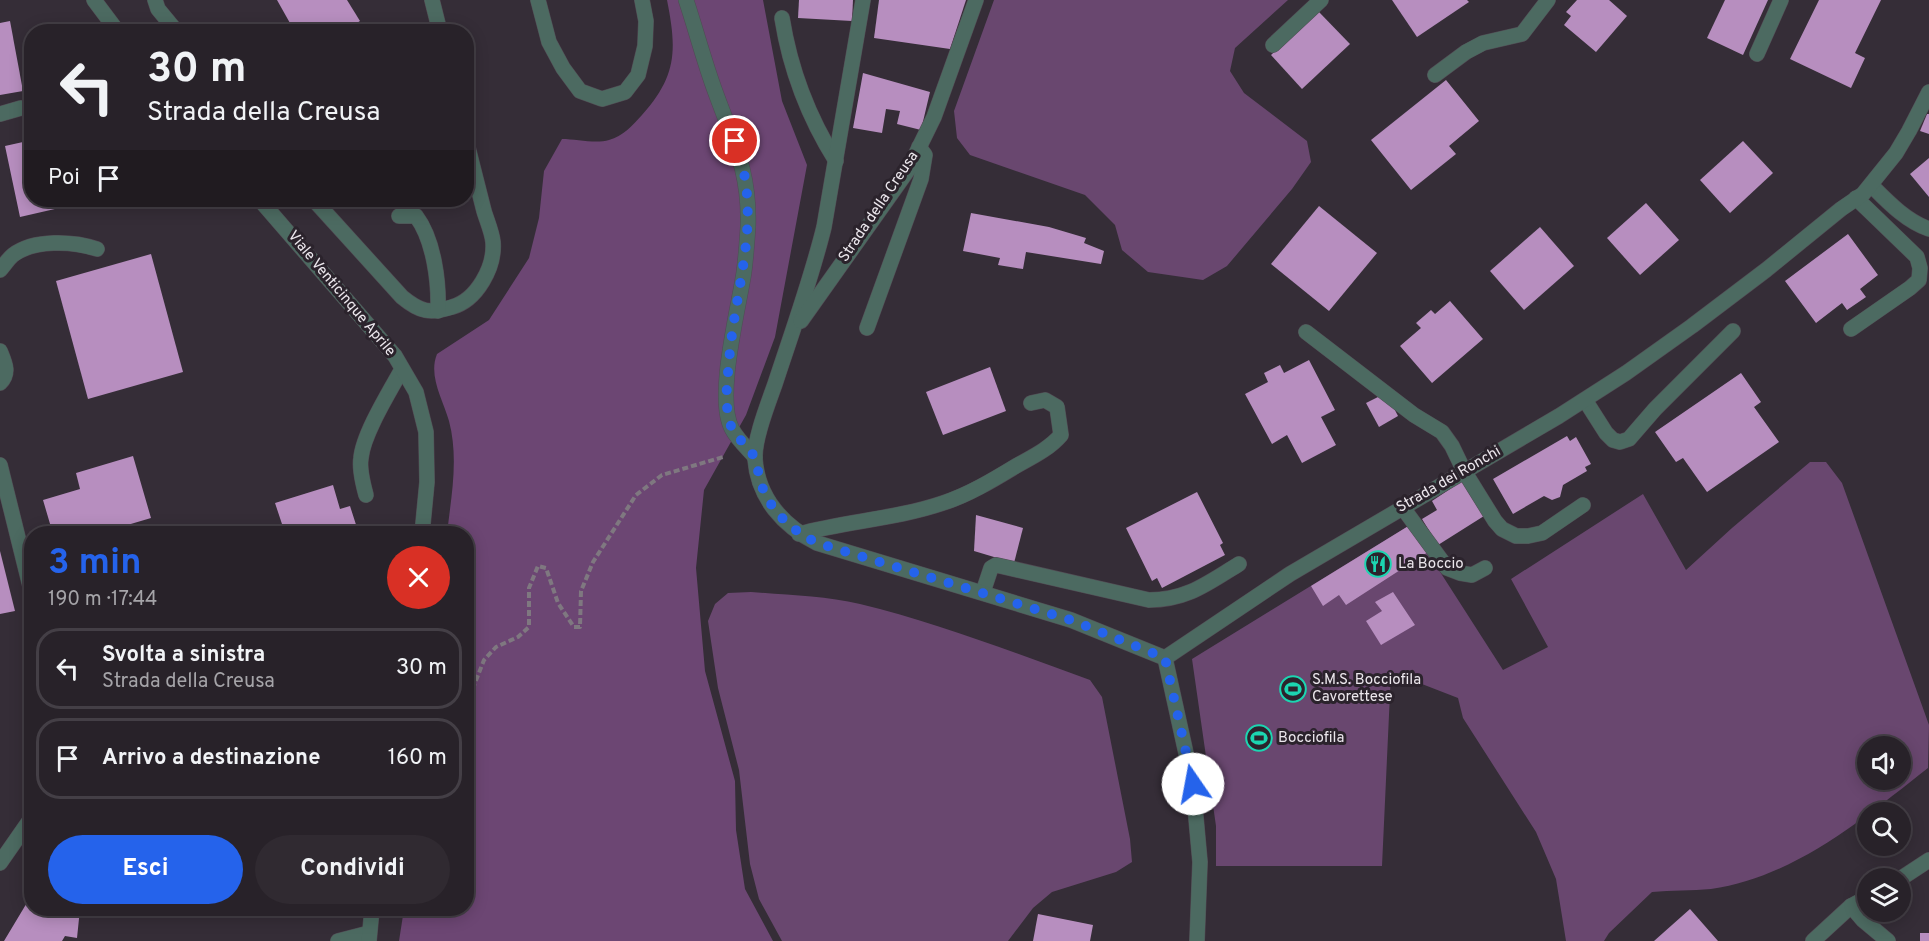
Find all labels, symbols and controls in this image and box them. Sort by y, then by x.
text: 30 m [147,44,246,97]
icon: left [48,48,126,126]
text: Strada della Creusa [147,96,380,130]
pin [709,115,760,166]
icon: arrive [718,124,751,157]
street label: Strada della Creusa [835,148,923,266]
icon: arrive [92,162,125,195]
text: Poi [48,165,80,192]
street label: Viale Venticinque Aprile [283,227,399,361]
street label: Strada dei Ronchi [1393,442,1505,518]
text: 3 min [48,541,142,587]
button: close [387,546,450,609]
restaurant icon: La Boccio [1363,549,1393,579]
place label: La Boccio [1398,555,1464,574]
text: 190 m · 17:44 [48,587,157,613]
text: Svolta a sinistra [102,642,265,669]
icon: left [51,652,84,685]
text: 30 m [396,655,447,682]
text: Strada della Creusa [102,669,275,695]
place label: S.M.S. Bocciofila Cavorettese [1312,671,1421,707]
sports icon: S.M.S. Bocciofila Cavorettese [1278,674,1308,704]
sports icon: Bocciofila [1244,723,1274,753]
place label: Bocciofila [1278,729,1344,748]
map controls [1857,736,1911,922]
button: sound [1857,736,1911,790]
icon: arrive [51,742,84,775]
text: Arrivo a destinazione [102,745,320,772]
text: 160 m [388,745,447,772]
position arrow [1161,752,1225,816]
button: search [1857,802,1911,856]
button: Esci [48,835,243,904]
button: Condividi [255,835,450,904]
button: layers [1857,868,1911,922]

